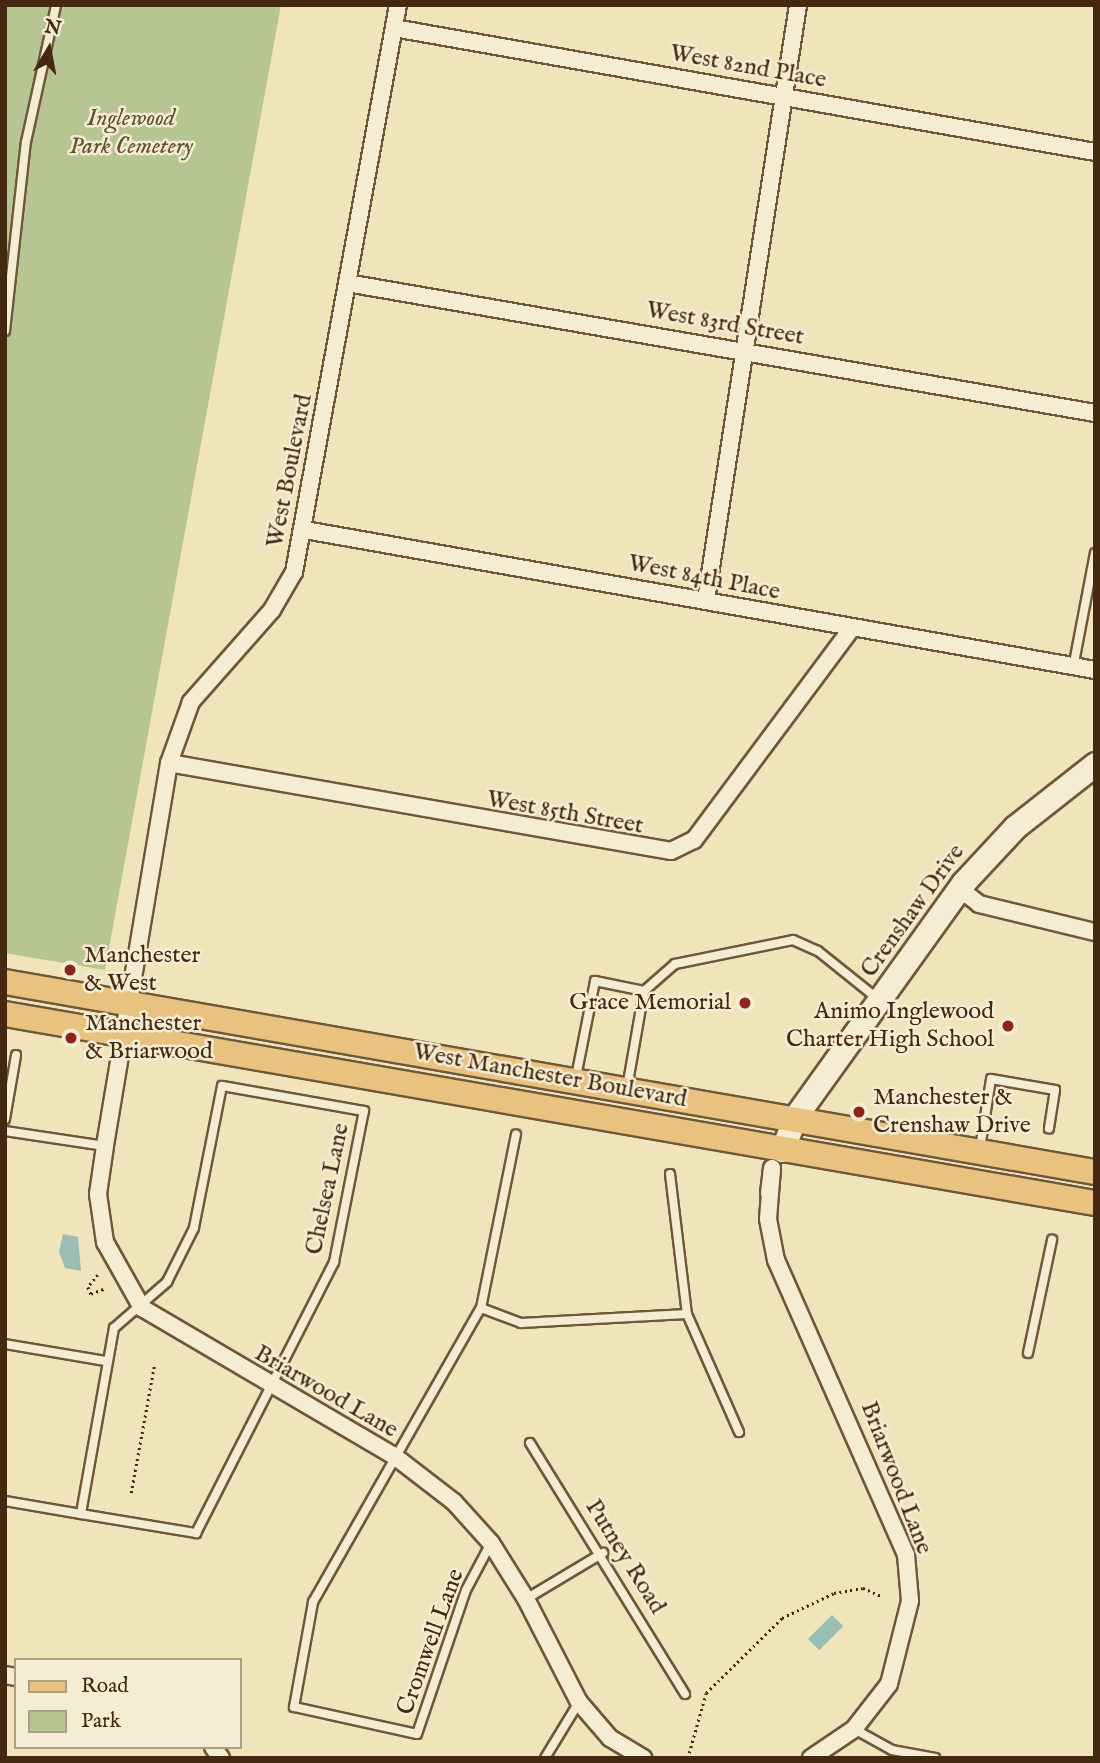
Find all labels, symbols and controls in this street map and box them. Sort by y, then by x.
north arrow [14,14,84,84]
text: N [42,15,63,42]
street label: West 82nd Place [668,39,828,95]
park label: Inglewood Park Cemetery [69,105,193,161]
street label: West 83rd Street [644,296,806,352]
street label: West Boulevard [261,392,319,550]
street label: West 84th Place [626,549,782,607]
street label: West 85th Street [484,785,646,841]
street label: Crenshaw Drive [855,839,971,983]
place label: Manchester & West [84,942,200,998]
marker: Manchester & West [62,962,78,978]
place label: Grace Memorial [569,989,731,1017]
marker: Grace Memorial [737,995,753,1011]
place label: Animo Inglewood Charter High School [786,998,994,1054]
place label: Manchester & Briarwood [85,1010,213,1066]
marker: Animo Inglewood Charter High School [1000,1018,1016,1034]
marker: Manchester & Briarwood [63,1030,79,1046]
street label: West Manchester Boulevard [411,1038,689,1114]
place label: Manchester & Crenshaw Drive [873,1084,1031,1140]
marker: Manchester & Crenshaw Drive [851,1104,867,1120]
street label: Chelsea Lane [300,1121,356,1257]
street label: Briarwood Lane [249,1339,403,1445]
street label: Briarwood Lane [854,1398,938,1558]
street label: Putney Road [578,1494,672,1620]
street label: Cromwell Lane [391,1565,471,1719]
legend [14,1658,242,1749]
text: Road [81,1673,128,1700]
text: Park [81,1708,121,1735]

